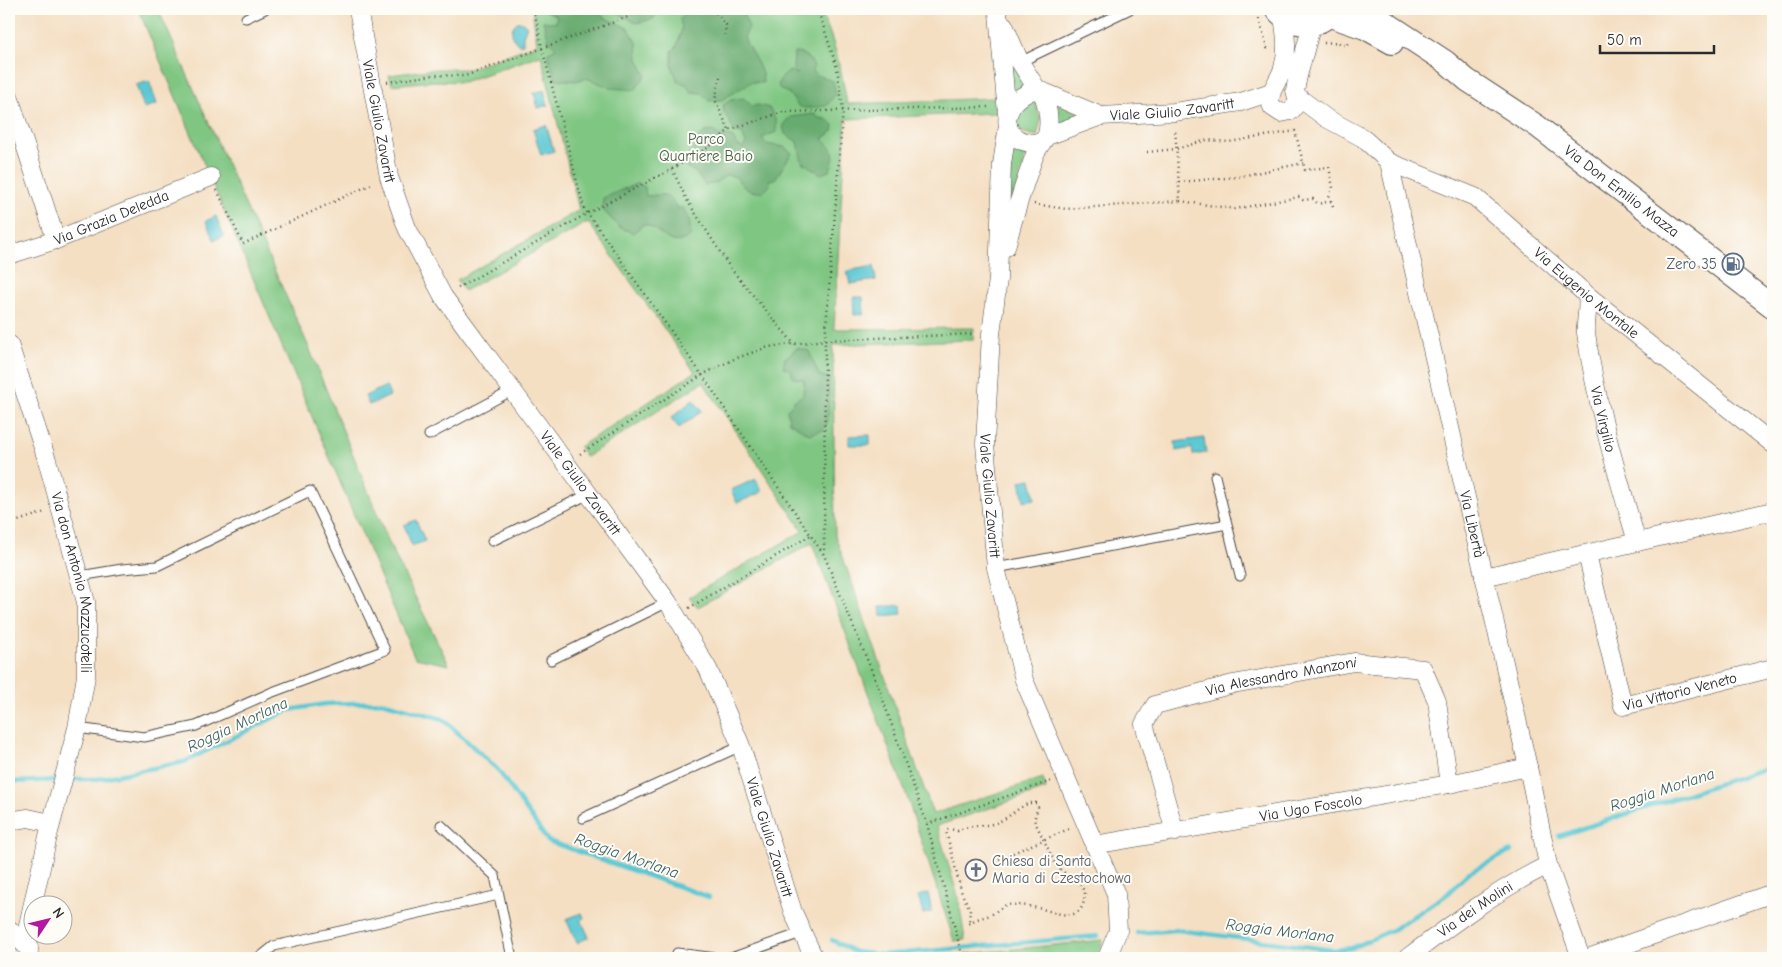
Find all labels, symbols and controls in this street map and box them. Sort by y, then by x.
scale bar [1600,22,1713,54]
text: 50 m [1607,31,1642,49]
street label: Viale Giulio Zavaritt [359,58,400,186]
street label: Viale Giulio Zavaritt [1110,94,1236,124]
park label: Parco Quartiere Baio [659,130,753,165]
street label: Via Don Emilio Mazza [1561,141,1683,241]
street label: Via Grazia Deledda [51,186,171,249]
street label: Via Eugenio Montale [1530,244,1643,343]
fuel station icon: Zero 35 [1721,252,1745,276]
place label: Zero 35 [1666,255,1717,273]
street label: Via Virgilio [1587,385,1620,454]
street label: Viale Giulio Zavaritt [536,427,625,539]
street label: Viale Giulio Zavaritt [976,433,1004,559]
street label: Via Libertà [1456,489,1489,559]
street label: Via don Antonio Mazzucotelli [47,490,96,673]
street label: Via Alessandro Manzoni [1204,653,1357,700]
street label: Via Vittorio Veneto [1621,669,1739,715]
water label: Roggia Morlana [184,694,291,756]
water label: Roggia Morlana [1608,765,1717,815]
street label: Viale Giulio Zavaritt [742,775,797,900]
street label: Via Ugo Foscolo [1258,790,1364,825]
water label: Roggia Morlana [572,830,681,882]
place label: Chiesa di Santa Maria di Czestochowa [992,852,1131,887]
church icon: Chiesa di Santa Maria di Czestochowa [964,858,988,882]
street label: Via dei Molini [1434,877,1516,941]
north arrow [22,894,72,944]
text: N [49,904,68,921]
water label: Roggia Morlana [1225,915,1335,947]

